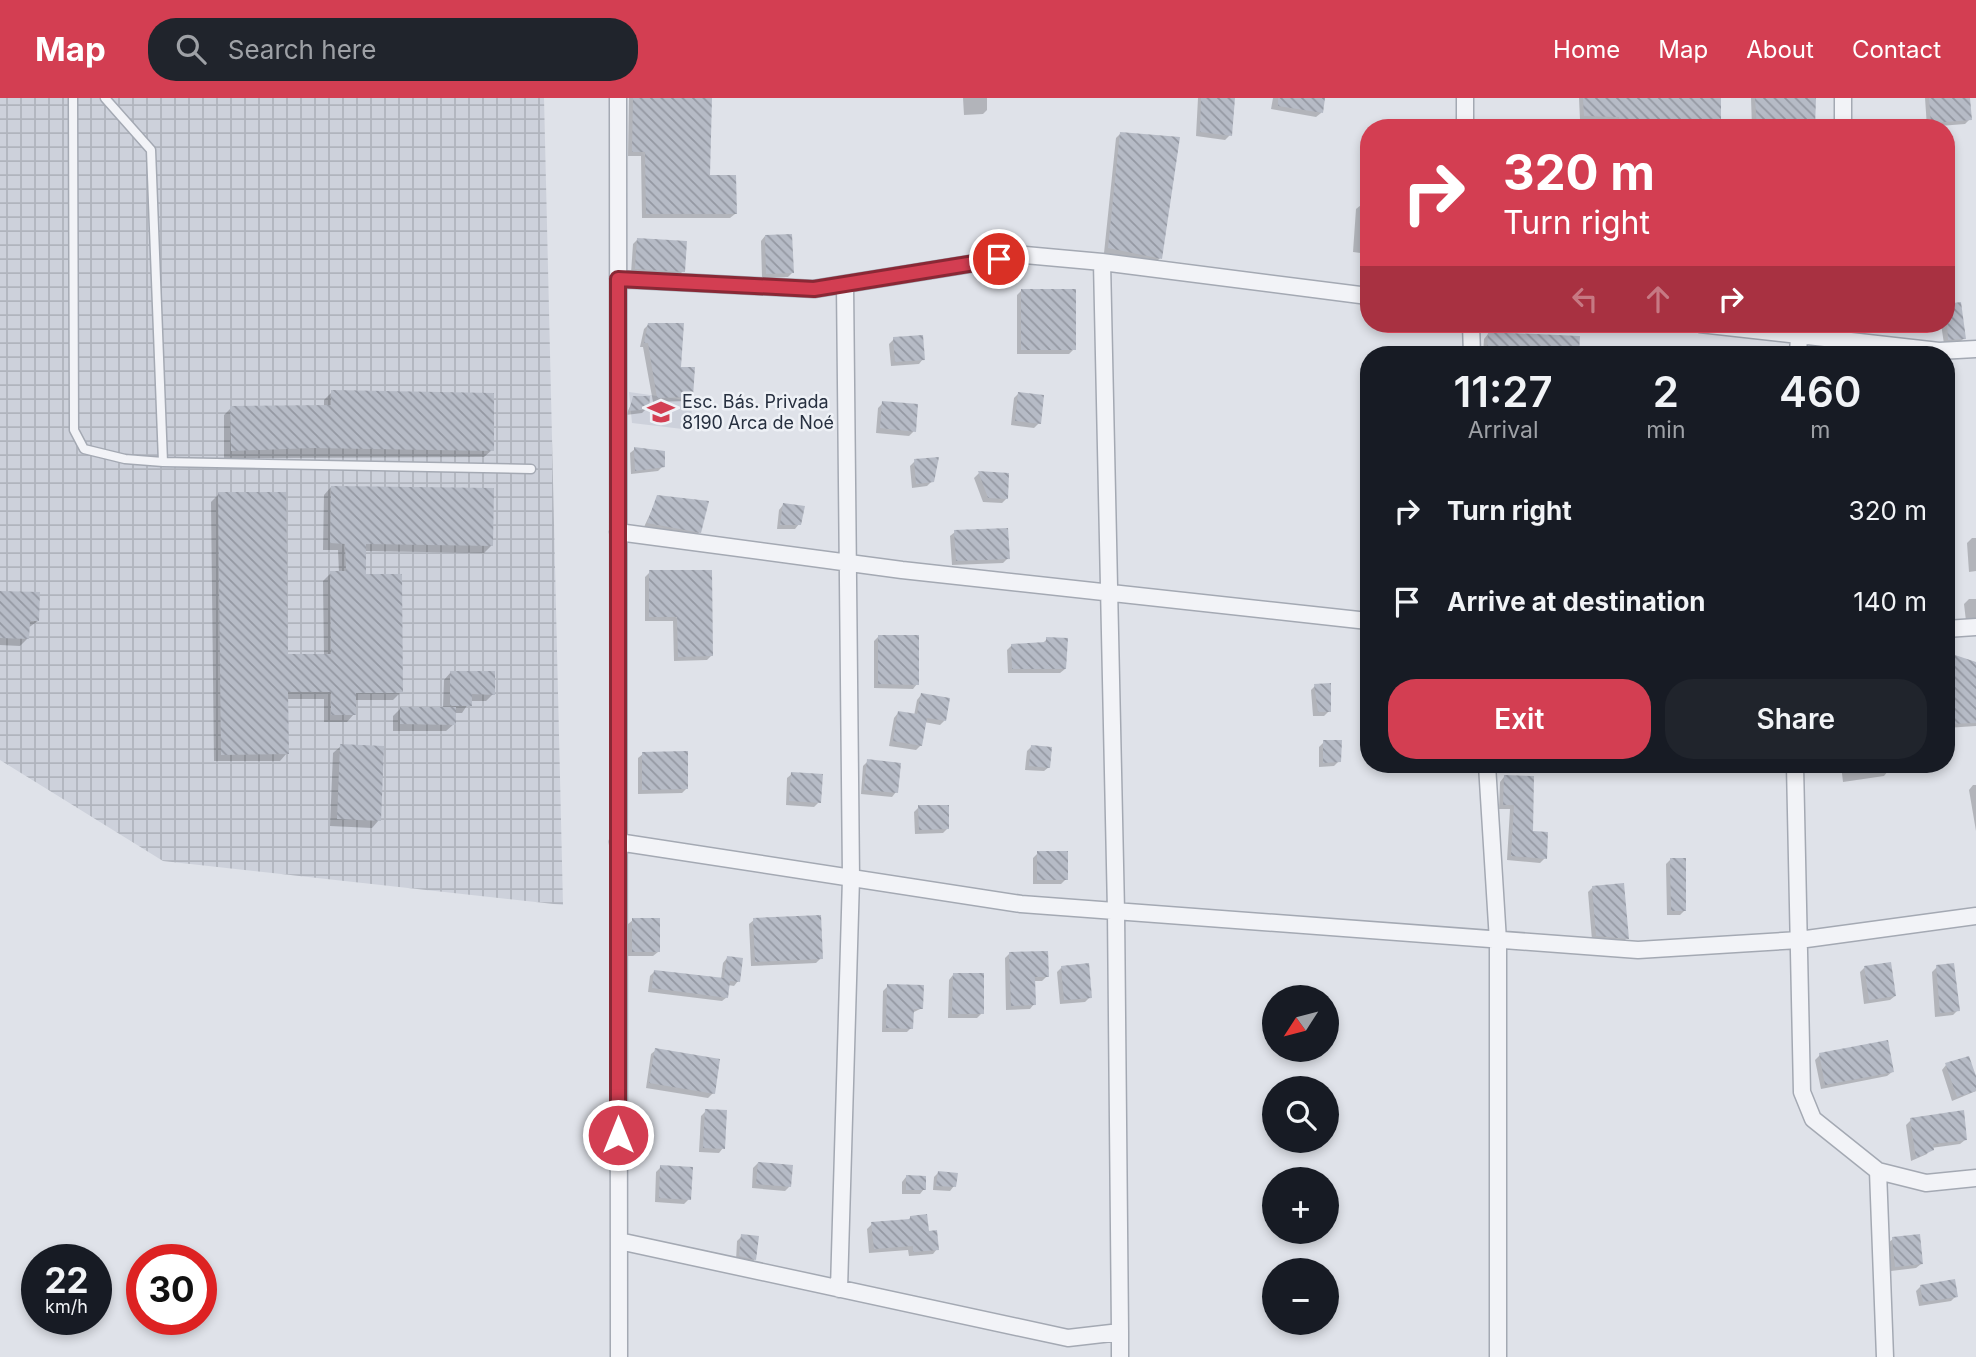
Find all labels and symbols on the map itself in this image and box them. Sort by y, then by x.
pin [969,229,1029,289]
place label: Esc. Bás. Privada 8190 Arca de Noé [682,391,834,433]
school or university icon: Esc. Bás. Privada 8190 Arca de Noé [646,397,676,427]
north arrow [1262,985,1339,1062]
position arrow [581,1098,655,1172]
speed limit sign: 30 [126,1244,217,1335]

